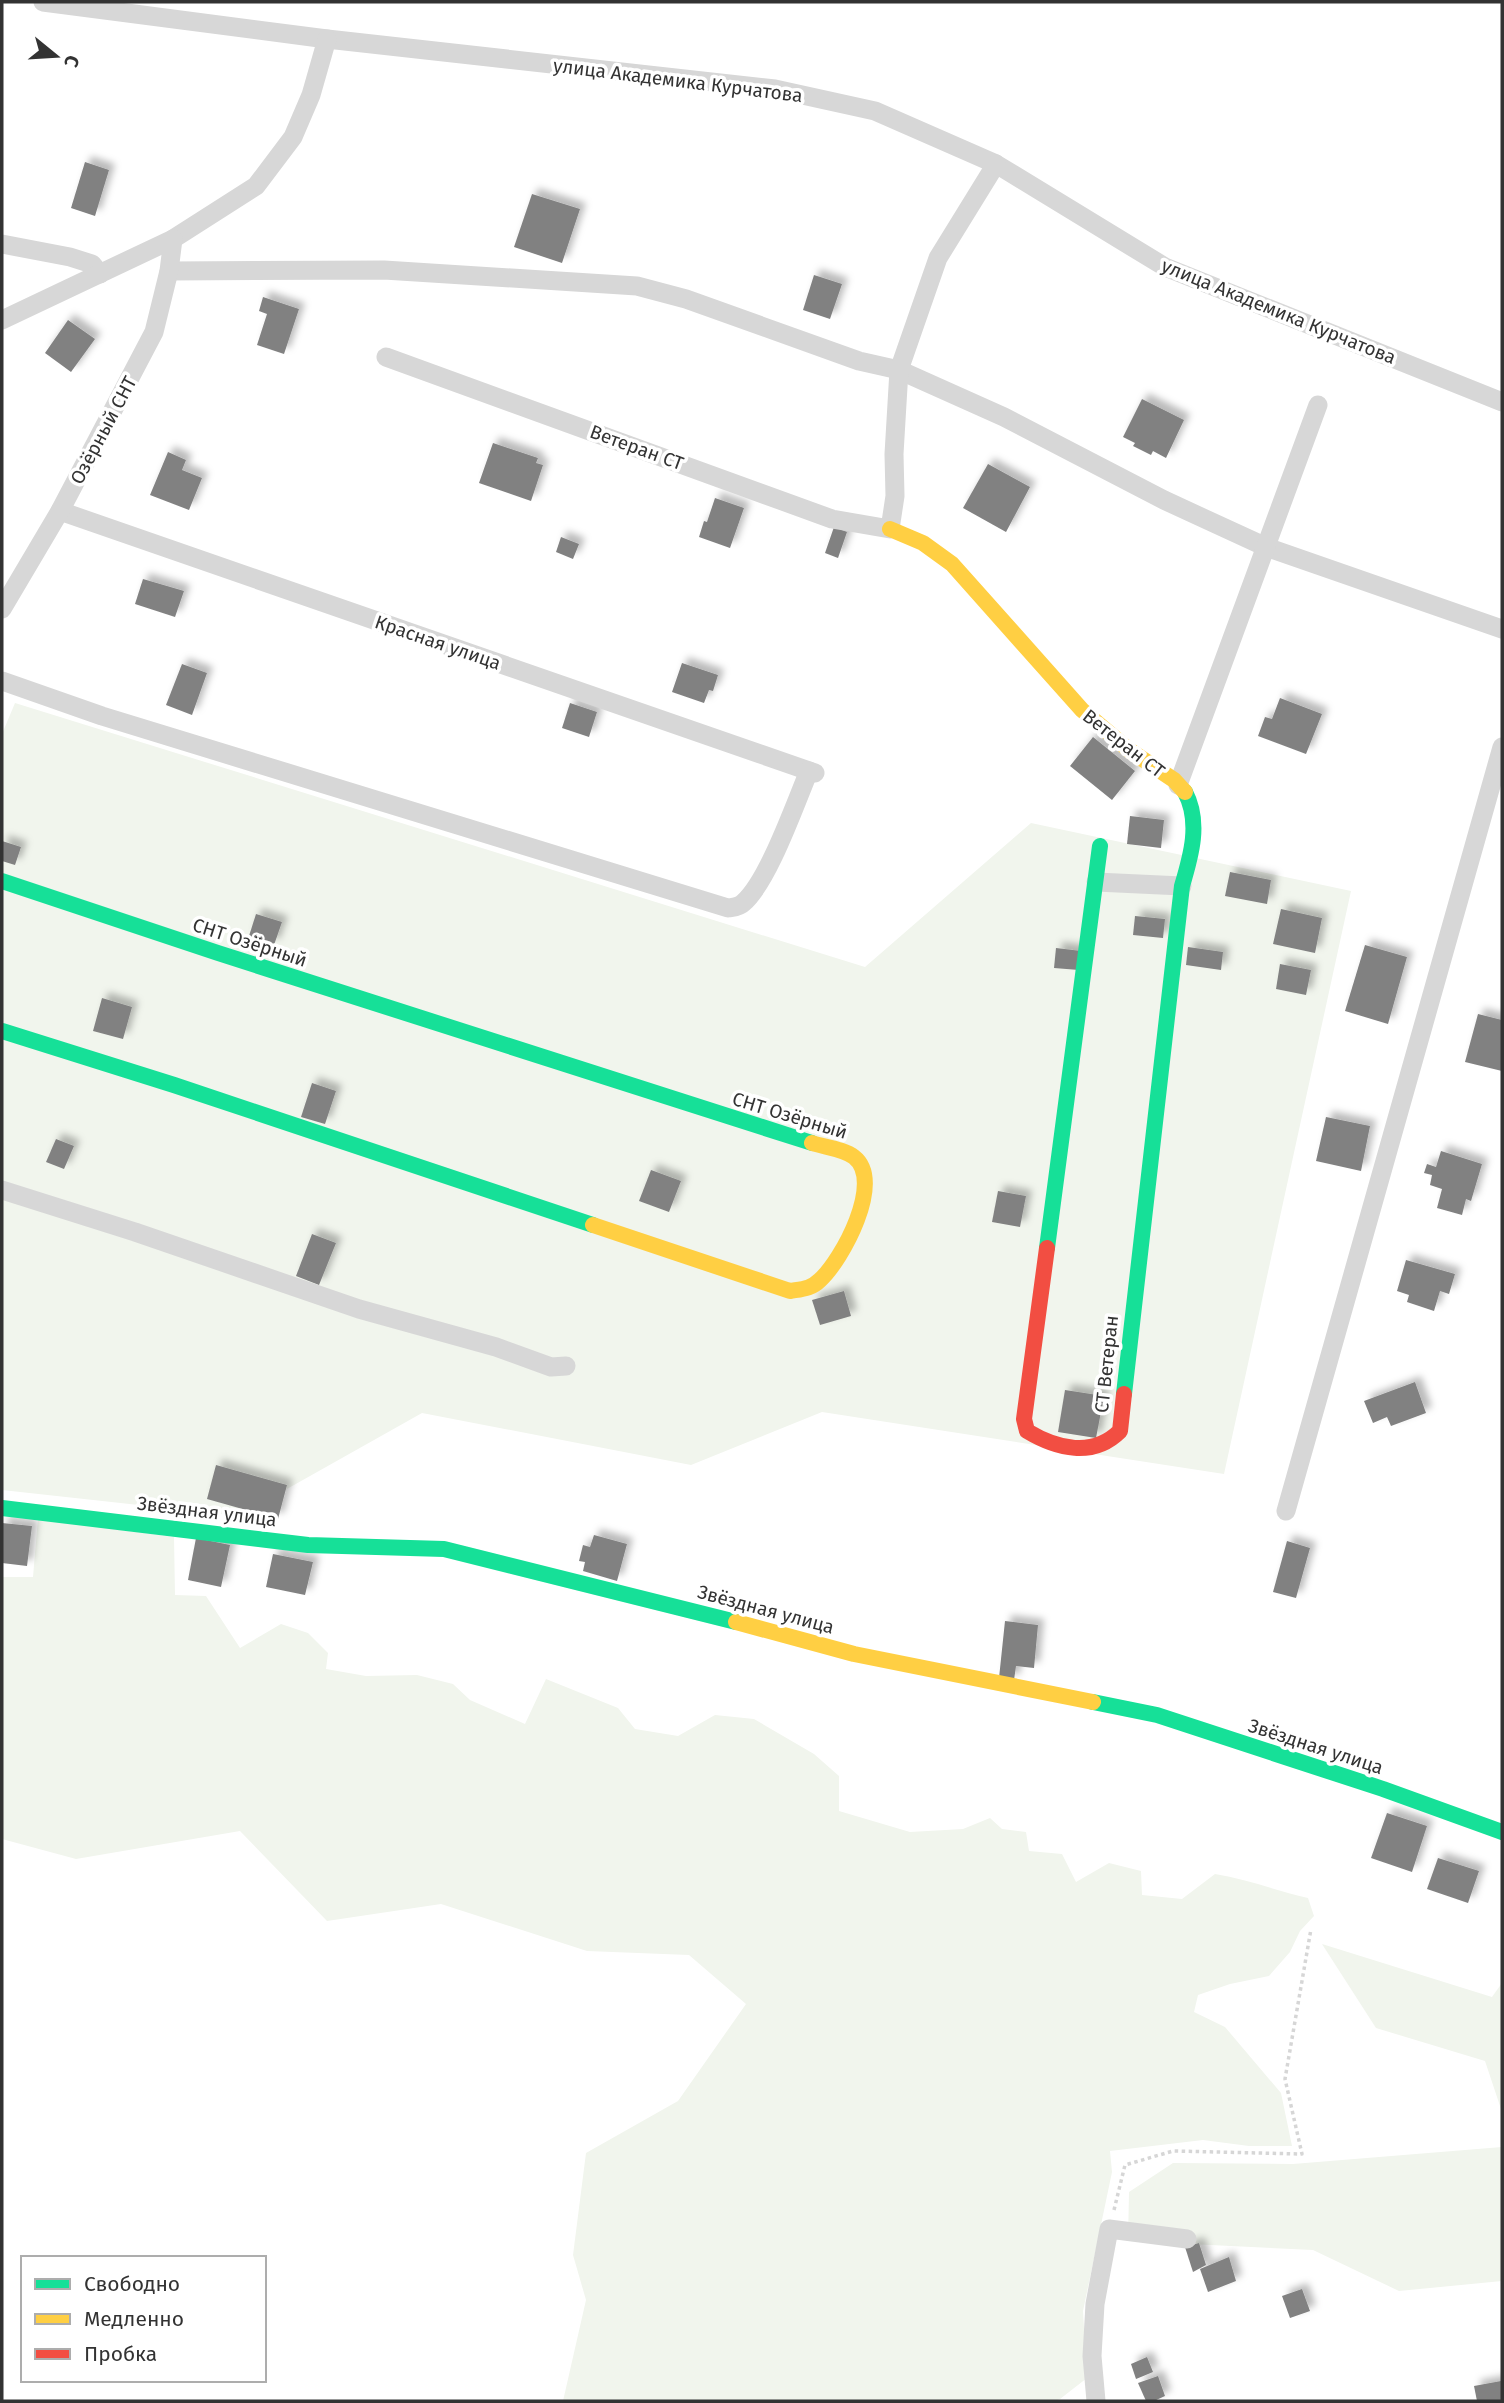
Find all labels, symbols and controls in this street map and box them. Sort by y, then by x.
north arrow [21,21,91,91]
text: С [59,52,84,70]
street label: улица Академика Курчатова [552,54,804,107]
street label: улица Академика Курчатова [1158,254,1399,369]
street label: Озёрный СНТ [65,372,142,488]
street label: Ветеран СТ [587,420,687,475]
street label: Красная улица [372,610,504,675]
street label: Ветеран СТ [1078,704,1169,783]
street label: СНТ Озёрный [190,913,310,972]
street label: СНТ Озёрный [730,1087,850,1144]
street label: СТ Ветеран [1090,1314,1123,1414]
street label: Звёздная улица [136,1492,278,1531]
street label: Звёздная улица [695,1580,837,1639]
street label: Звёздная улица [1246,1714,1386,1779]
legend [21,2256,266,2382]
text: Свободно [84,2271,180,2297]
text: Медленно [84,2306,184,2332]
text: Пробка [84,2341,157,2367]

